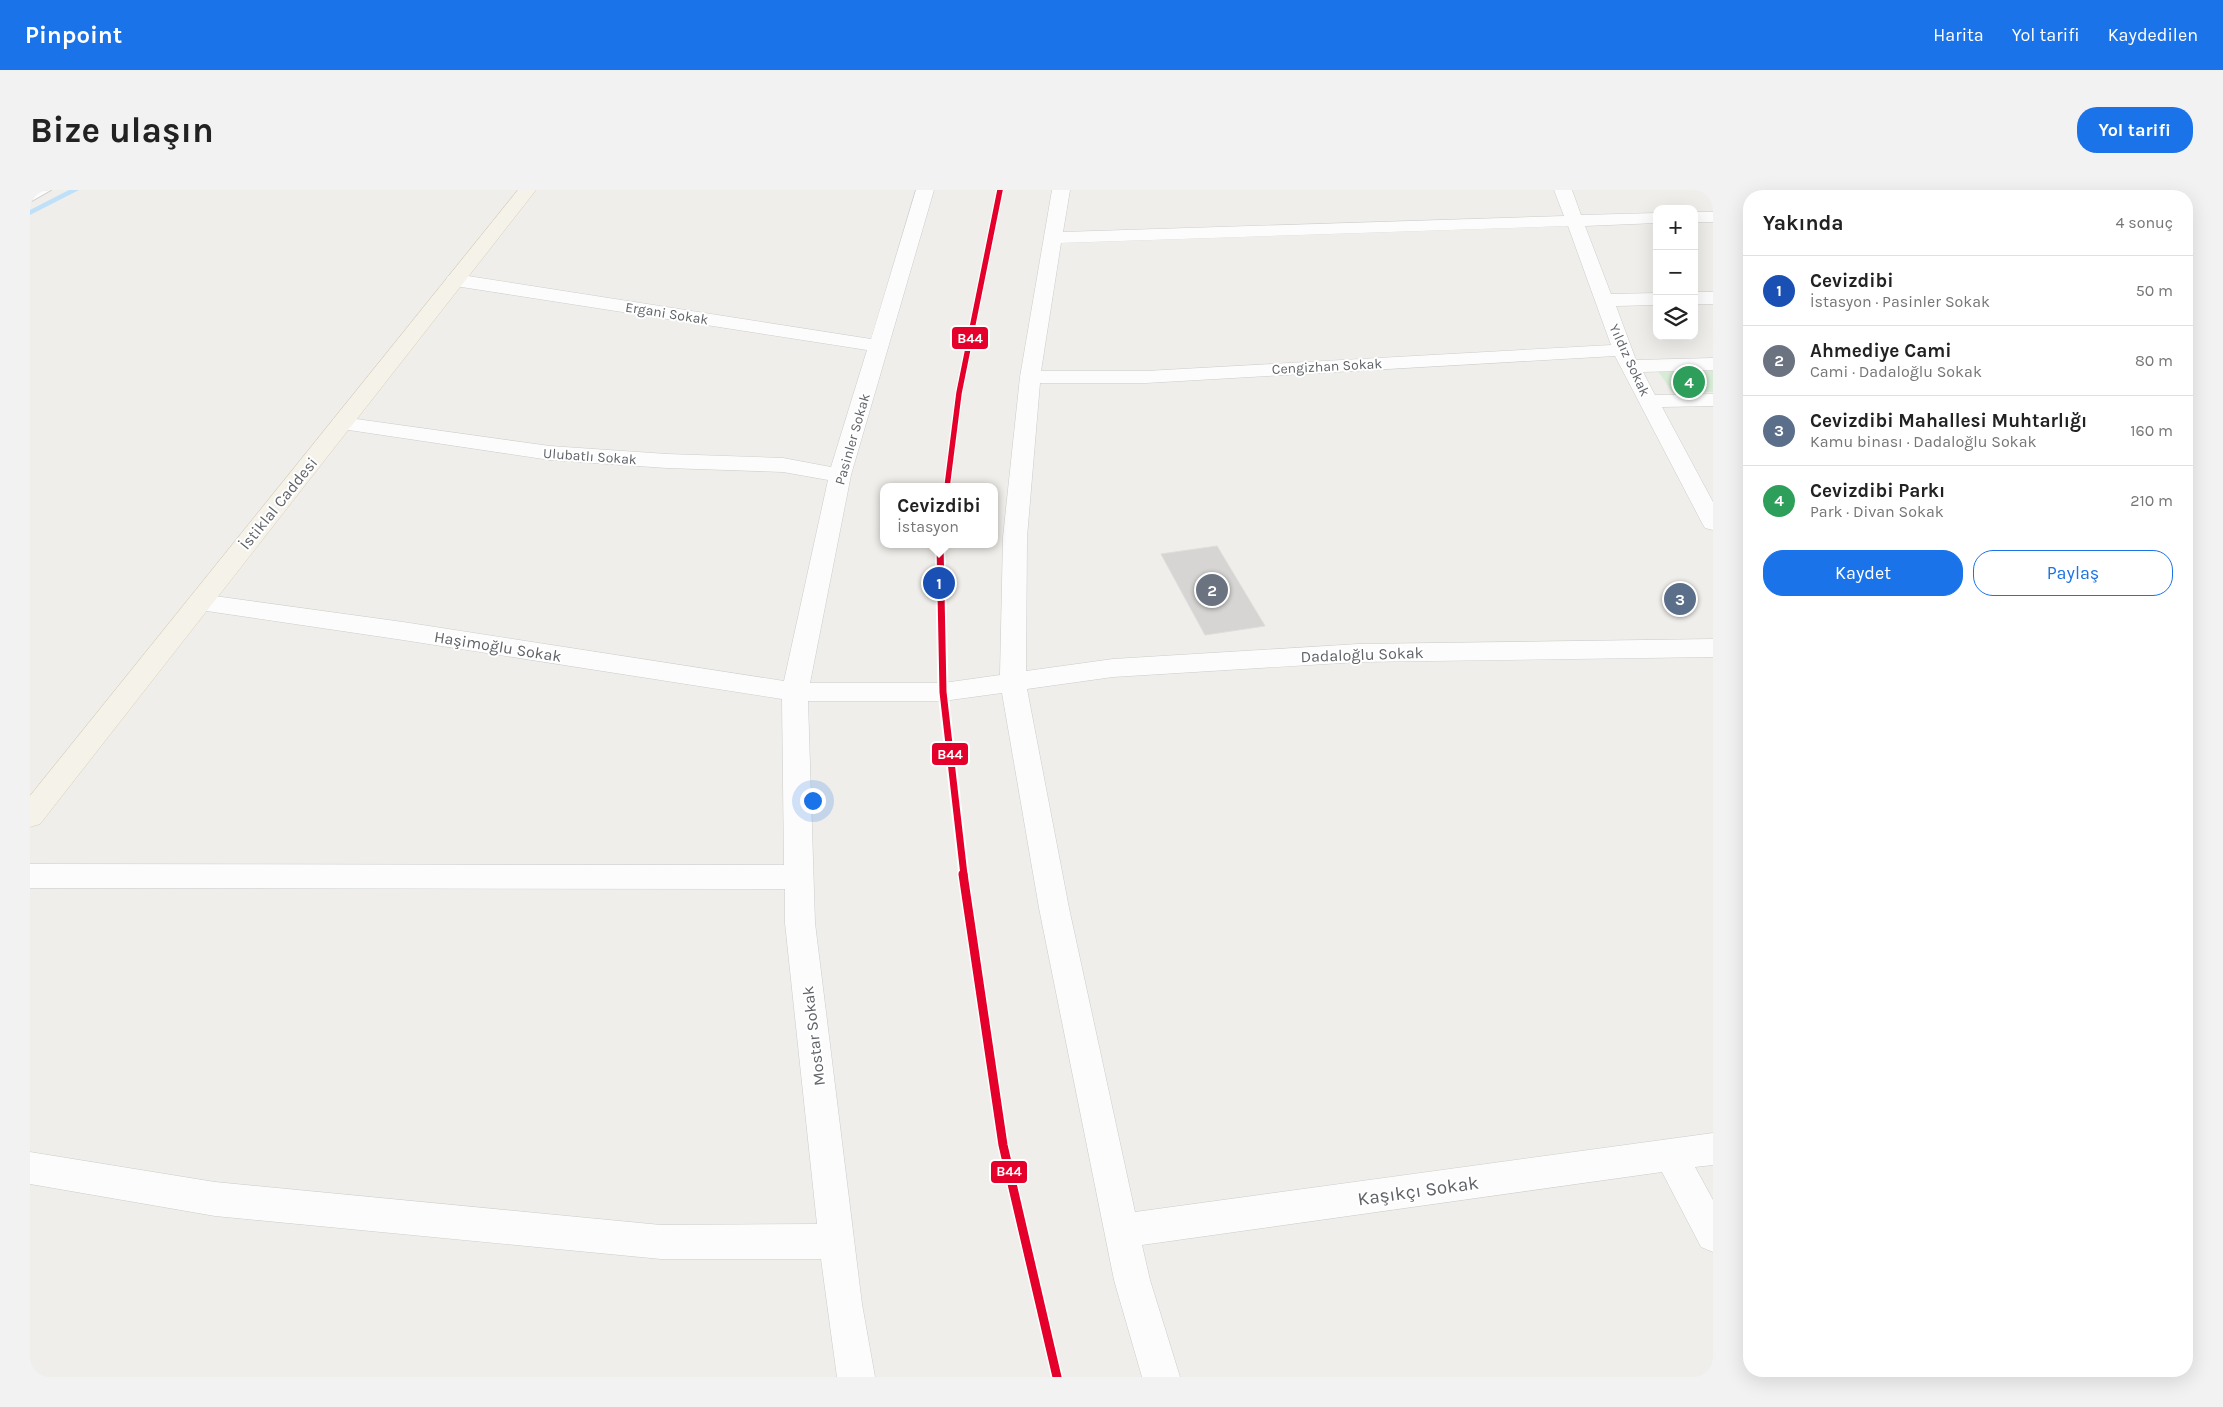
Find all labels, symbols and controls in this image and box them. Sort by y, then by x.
text: Pinpoint [25,21,122,49]
text: Harita [1933,24,1984,46]
text: Yol tarifi [2012,24,2080,46]
text: Kaydedilen [2108,24,2198,46]
button: Yol tarifi [2077,107,2193,153]
text: Bize ulaşın [30,110,214,151]
map controls [1653,205,1698,340]
button: + [1653,205,1698,250]
text: Yakında [1763,211,1844,235]
text: 4 sonuç [2116,213,2173,232]
button: − [1653,250,1698,295]
text: Cevizdibi [1810,270,1893,292]
text: 1 [1776,281,1782,300]
text: 50 m [2136,281,2173,300]
text: İstasyon · Pasinler Sokak [1810,292,1990,311]
button: layers [1653,295,1698,340]
street label: Ergani Sokak [624,299,710,328]
street label: Yıldız Sokak [1605,321,1654,399]
line badge: B44 [951,326,989,350]
text: B44 [957,330,984,347]
text: Ahmediye Cami [1810,340,1952,362]
text: 2 [1774,351,1784,370]
text: 80 m [2135,351,2173,370]
street label: Cengizhan Sokak [1271,355,1383,378]
text: Cami · Dadaloğlu Sokak [1810,362,1982,381]
pin: 4 [1673,363,1705,401]
street label: Pasinler Sokak [831,391,874,487]
text: Cevizdibi Mahallesi Muhtarlığı [1810,410,2087,432]
text: 3 [1774,421,1784,440]
text: 160 m [2130,421,2173,440]
text: Kamu binası · Dadaloğlu Sokak [1810,432,2036,451]
street label: Ulubatlı Sokak [543,445,637,468]
street label: İstiklal Caddesi [235,453,321,553]
text: Cevizdibi Parkı [1810,480,1945,502]
popup [880,483,998,548]
text: 4 [1774,491,1784,510]
text: 210 m [2130,491,2173,510]
text: Cevizdibi [897,495,981,517]
text: Park · Divan Sokak [1810,502,1944,521]
text: İstasyon [897,517,959,536]
button: Kaydet [1763,550,1963,596]
button: Paylaş [1973,550,2173,596]
pin: 1 [923,564,955,602]
pin: 2 [1196,571,1228,609]
pin: 3 [1664,580,1696,618]
street label: Haşimoğlu Sokak [433,627,563,666]
street label: Dadaloğlu Sokak [1300,643,1424,666]
line badge: B44 [931,742,969,766]
text: B44 [937,746,964,763]
your location [800,788,826,814]
street label: Mostar Sokak [798,985,829,1087]
line badge: B44 [990,1160,1028,1184]
text: B44 [996,1163,1023,1180]
street label: Kaşıkçı Sokak [1356,1172,1480,1210]

